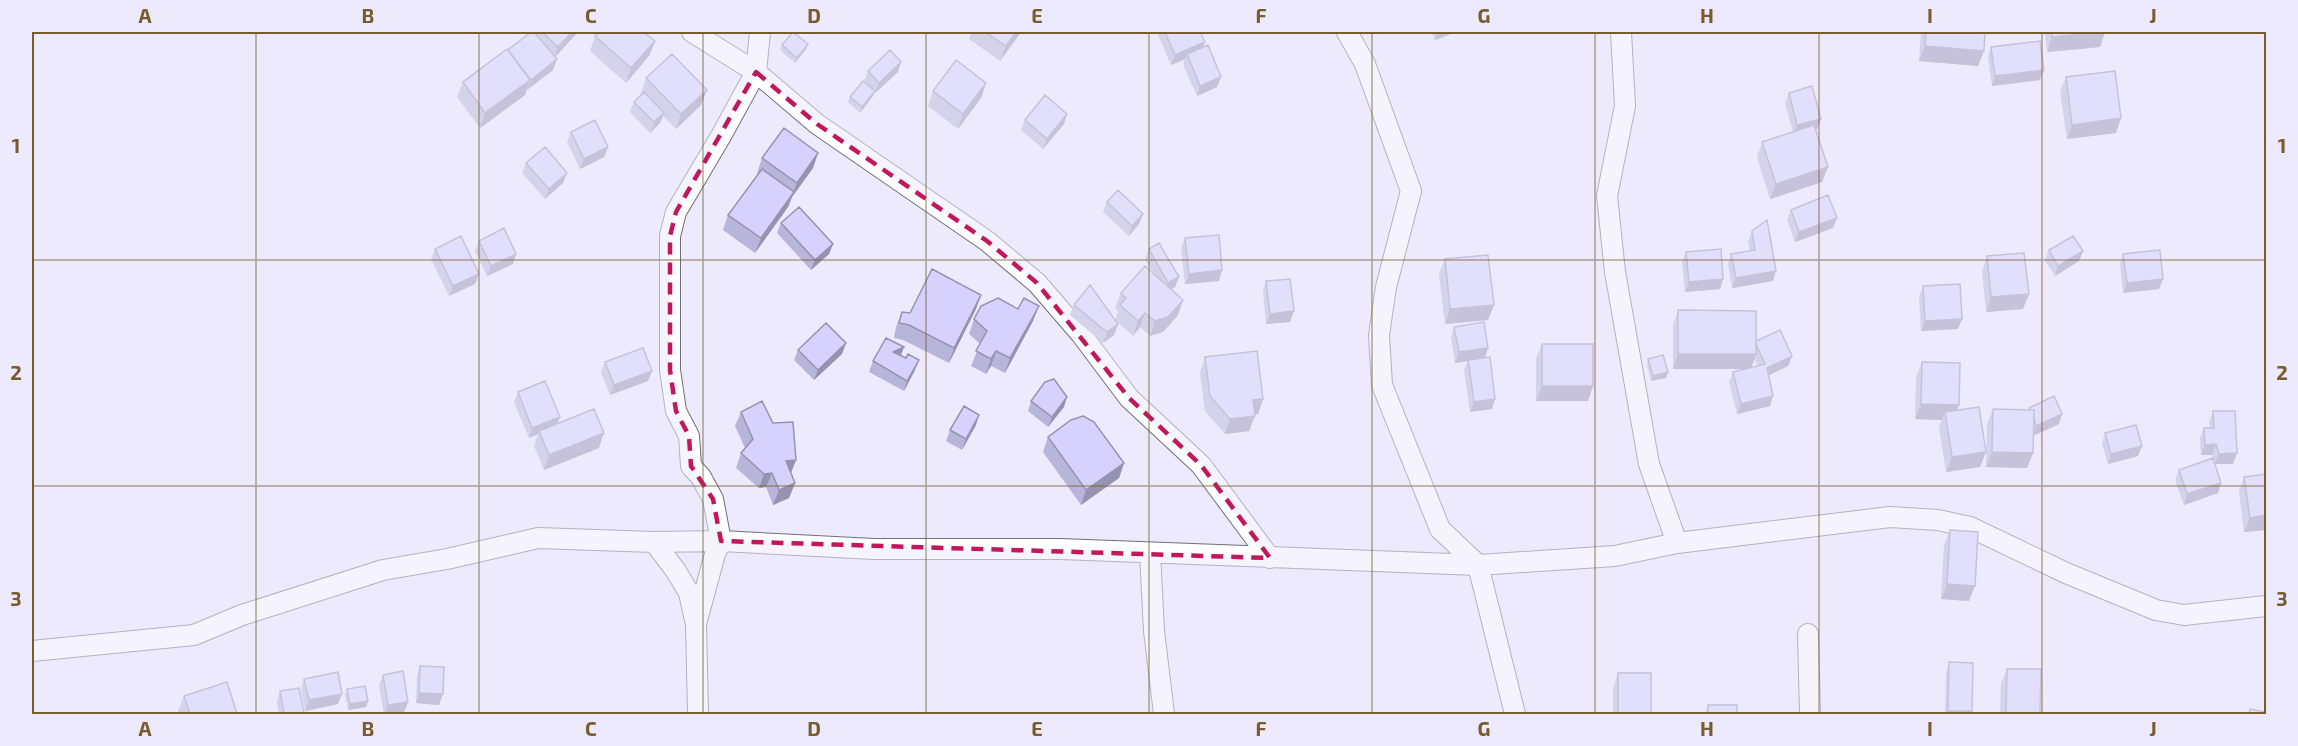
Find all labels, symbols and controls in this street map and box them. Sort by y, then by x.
text: A [138,3,152,27]
text: B [362,3,374,27]
text: C [585,3,597,27]
text: D [807,3,821,27]
text: E [1031,3,1043,27]
text: F [1255,3,1267,27]
text: G [1478,3,1490,27]
text: H [1700,3,1714,27]
text: I [1927,3,1933,27]
text: J [2149,3,2157,27]
text: 1 [12,133,20,157]
text: 1 [2278,133,2286,157]
text: 2 [10,360,22,384]
text: 2 [2276,360,2288,384]
text: 3 [10,586,22,610]
text: 3 [2276,586,2288,610]
text: A [138,716,152,740]
text: B [362,716,374,740]
text: C [585,716,597,740]
text: D [807,716,821,740]
text: E [1031,716,1043,740]
text: F [1255,716,1267,740]
text: G [1478,716,1490,740]
text: H [1700,716,1714,740]
text: I [1927,716,1933,740]
text: J [2149,716,2157,740]

